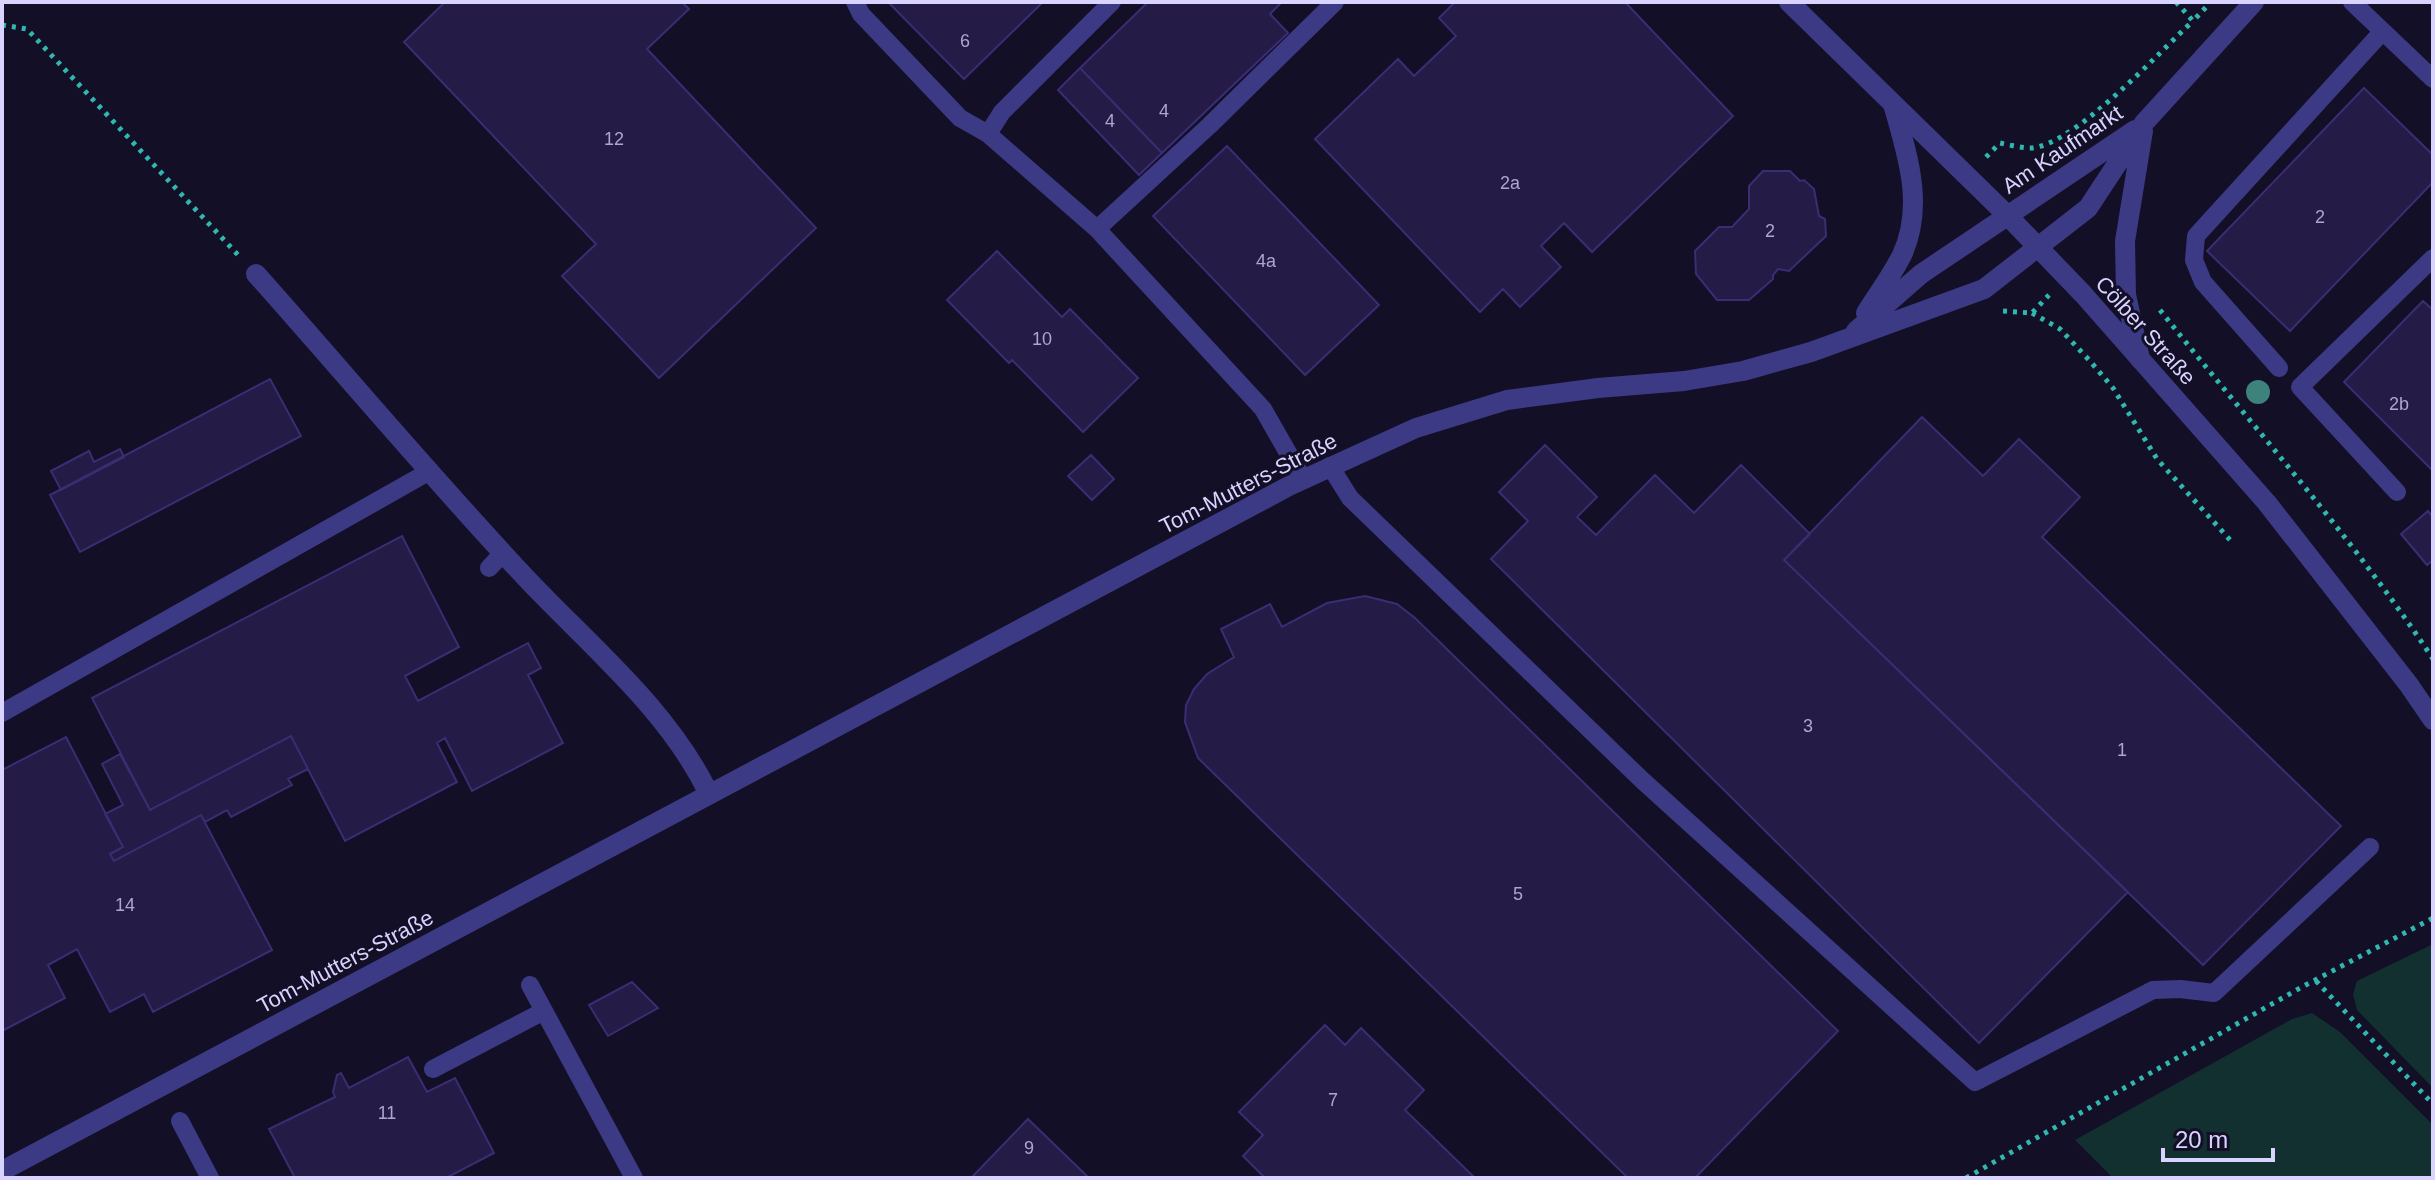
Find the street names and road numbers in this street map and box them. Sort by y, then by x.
street label: Am Kaufmarkt [1998,100,2127,199]
street label: Cölber Straße [2091,271,2201,390]
street label: Tom-Mutters-Straße [1155,428,1341,539]
street label: Tom-Mutters-Straße [253,904,437,1018]

